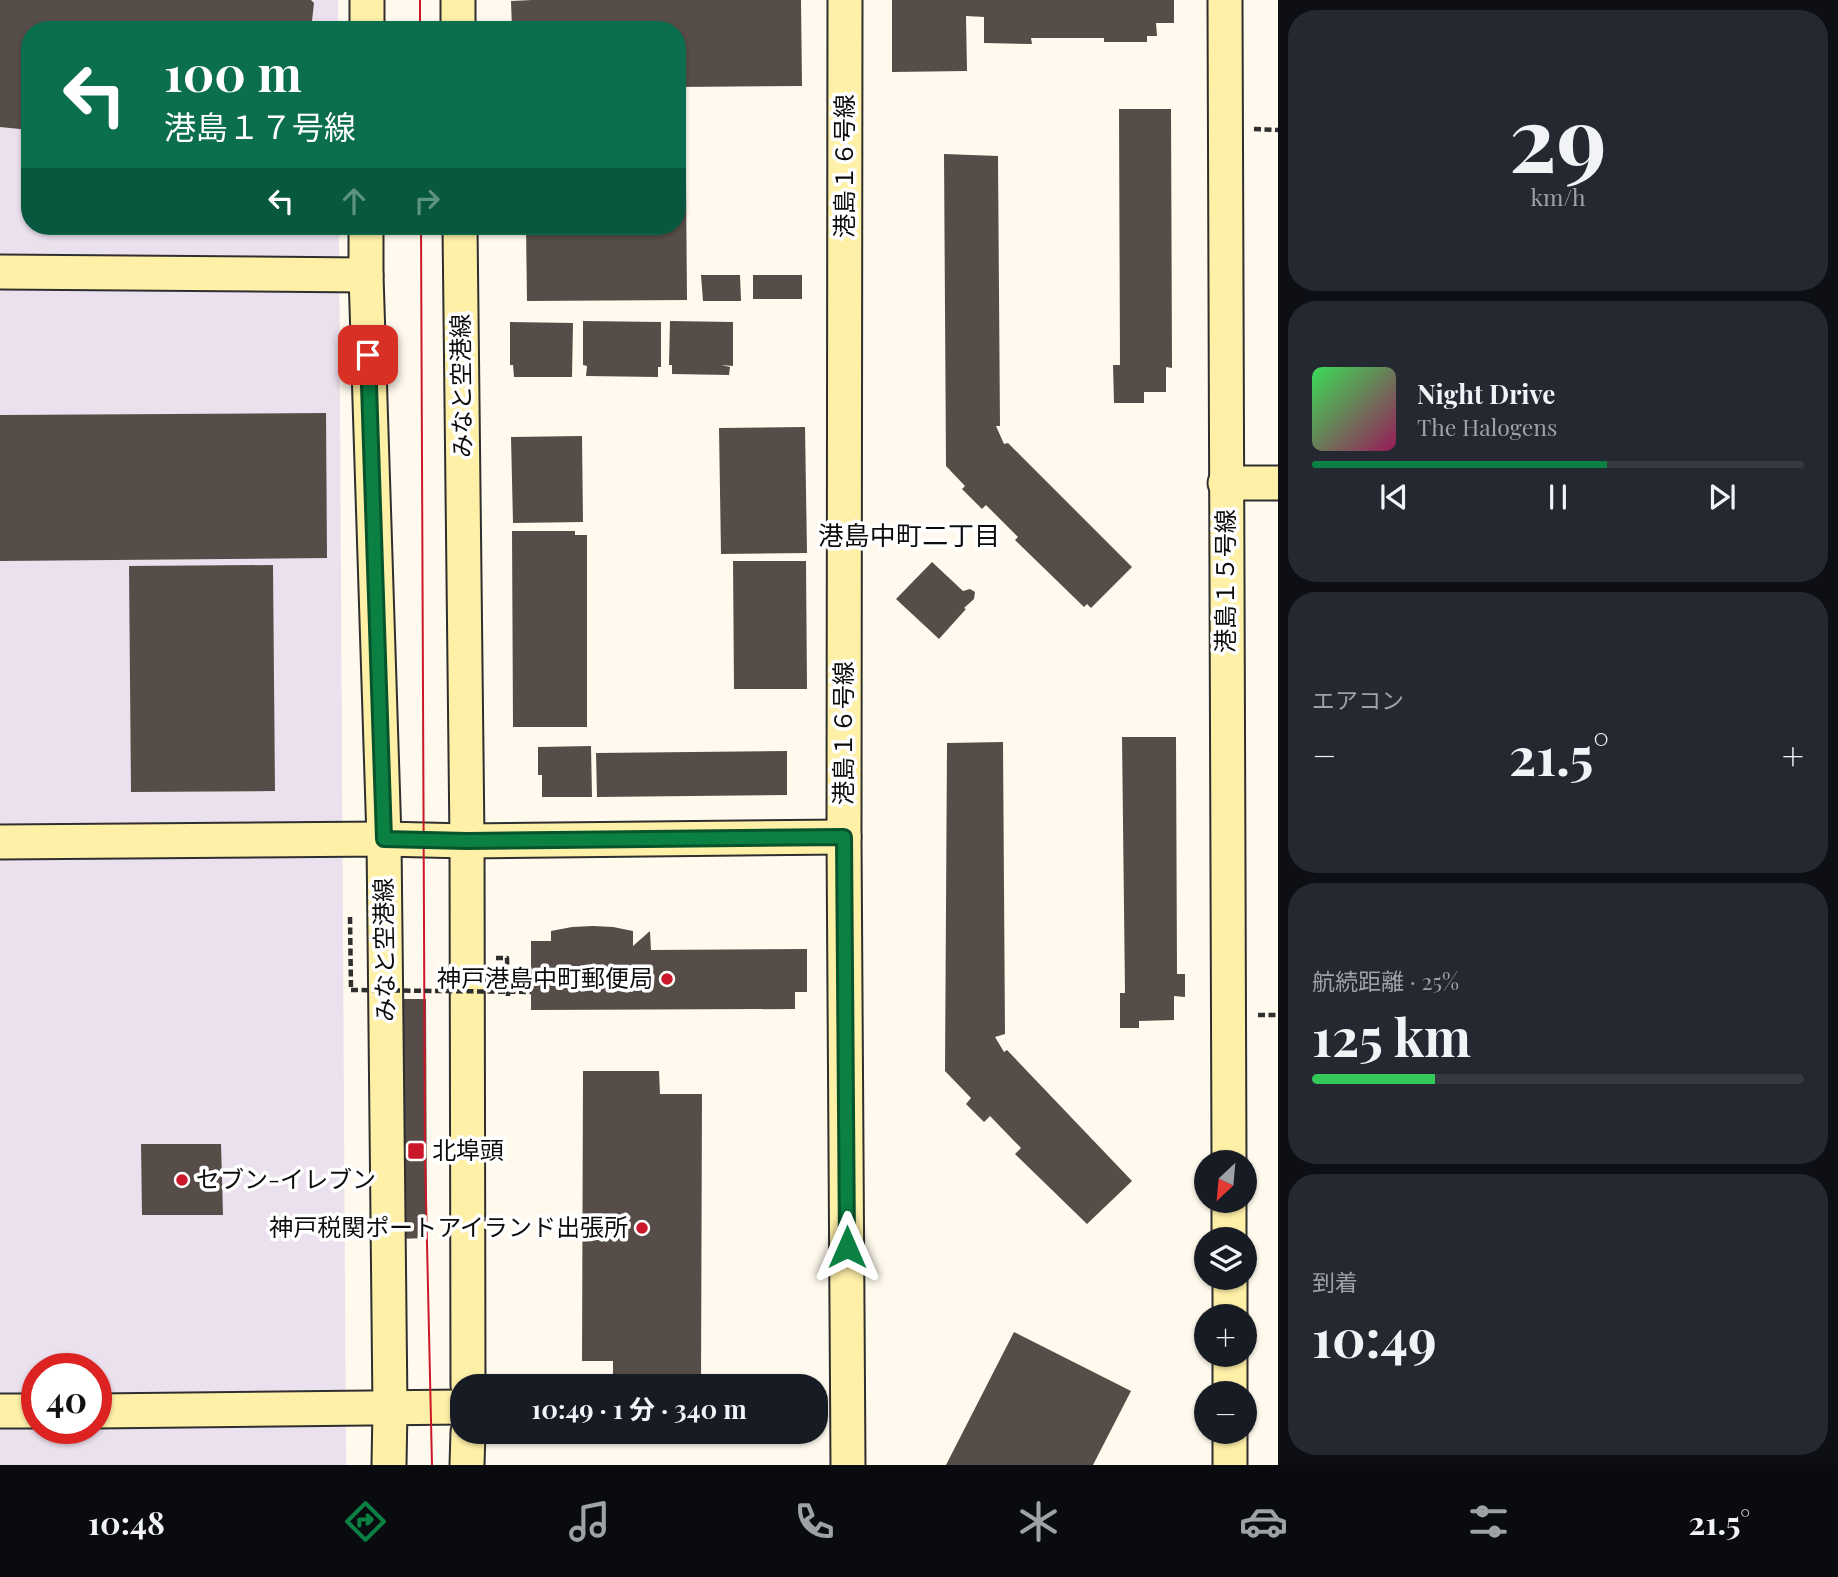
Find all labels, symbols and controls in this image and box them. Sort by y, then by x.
text: 100 m [164,39,302,104]
icon: left [49,49,140,140]
text: 29 [1509,75,1607,196]
street label: 港島１６号線 [827,94,859,238]
text: 港島１７号線 [164,104,356,147]
text: km/h [1530,181,1586,212]
icon: left [262,182,300,220]
icon: ahead [335,182,373,220]
icon: right [408,182,446,220]
street label: みなと空港線 [443,314,477,458]
pin [338,325,398,385]
icon: arrive [349,336,387,374]
text: Night Drive [1417,376,1555,411]
text: The Halogens [1417,411,1557,442]
icon: previous [1375,478,1413,516]
icon: pause [1539,478,1577,516]
icon: next [1703,478,1741,516]
street label: 港島１５号線 [1208,509,1240,653]
district label: 港島中町二丁目 [818,517,1000,552]
street label: 港島１６号線 [826,661,858,805]
text: エアコン [1312,684,1404,715]
text: 21.5° [1509,720,1609,789]
text: − [1312,729,1337,780]
text: + [1782,729,1804,780]
street label: みなと空港線 [366,878,400,1022]
place label: 神戸港島中町郵便局 [437,961,653,993]
text: 航続距離 · 25% [1312,965,1459,996]
marker: 神戸港島中町郵便局 [659,971,675,987]
text: 125 km [1312,1001,1471,1070]
place label: 北埠頭 [432,1133,504,1165]
marker: 北埠頭 [406,1141,426,1161]
north arrow [1194,1150,1256,1213]
map controls [1194,1150,1257,1444]
place label: セブン-イレブン [196,1162,376,1194]
marker: セブン-イレブン [174,1172,190,1188]
place label: 神戸税関ポートアイランド出張所 [269,1210,628,1242]
position arrow [810,1210,884,1284]
marker: 神戸税関ポートアイランド出張所 [634,1220,650,1236]
button: layers [1194,1227,1257,1290]
text: 到着 [1312,1266,1358,1297]
text: 10:49 [1312,1302,1437,1371]
button: + [1194,1304,1257,1367]
speed limit sign: 40 [21,1353,112,1444]
button: − [1194,1381,1257,1444]
text: 10:49 · 1 分 · 340 m [531,1391,747,1426]
icon: directions [341,1497,390,1546]
icon: music [565,1497,614,1546]
icon: phone [790,1497,839,1546]
icon: climate [1014,1497,1063,1546]
icon: car [1239,1497,1288,1546]
icon: filters [1464,1497,1513,1546]
text: 10:48 [88,1500,165,1543]
text: 21.5° [1688,1500,1750,1543]

